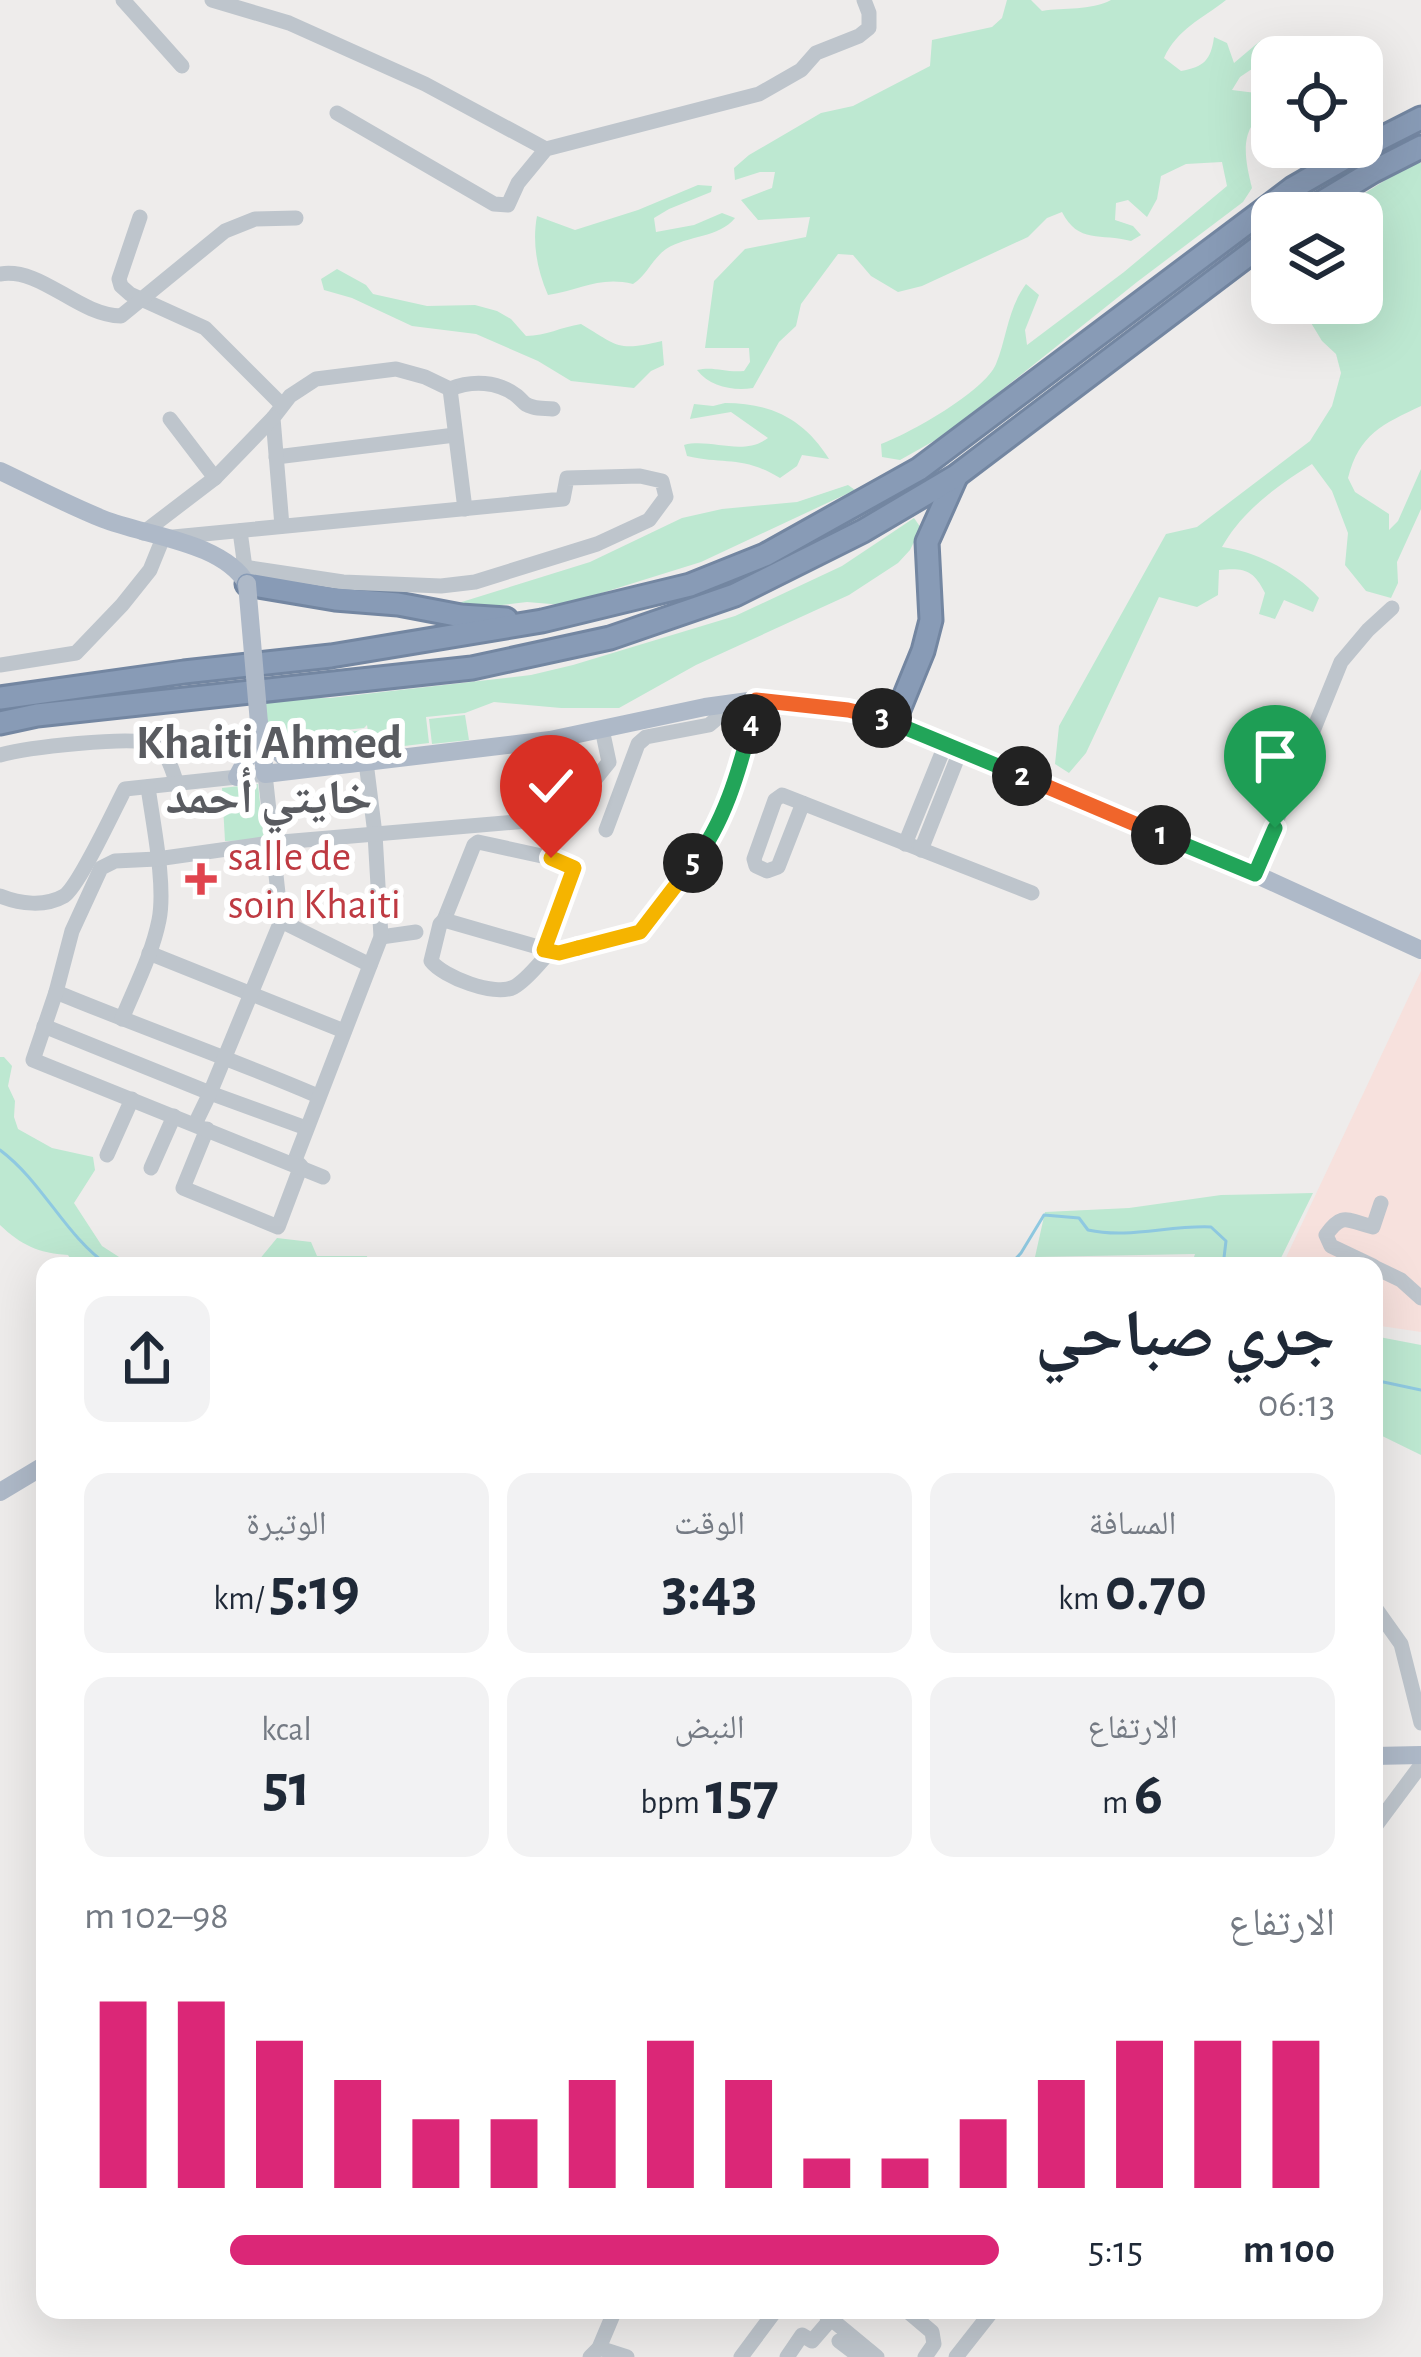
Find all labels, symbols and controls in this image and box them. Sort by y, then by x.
map controls [1251,36,1383,324]
button: locate [1251,36,1383,168]
button: layers [1251,192,1383,324]
pin: 3 [852,688,912,748]
pin: 4 [721,694,781,754]
text: 3 [875,701,889,734]
pin [1224,705,1326,828]
text: 4 [743,707,759,740]
district label: Khaiti Ahmed خايتي أحمد [136,720,402,834]
icon: arrive [1242,723,1308,789]
pin [500,735,602,858]
pin: 2 [992,746,1052,806]
icon: check [518,753,584,819]
text: 2 [1014,759,1030,792]
pin: 1 [1131,805,1191,865]
text: 1 [1155,818,1167,851]
pin: 5 [663,833,723,893]
place label: salle de soin Khaiti [228,836,401,926]
text: 5 [686,846,700,879]
marker: salle de soin Khaiti [185,863,217,895]
button: share [84,1296,210,1422]
text: جري صباحي [1035,1303,1335,1369]
text: 06:13 [1258,1385,1335,1424]
text: الوتيرة [246,1508,327,1541]
text: الوقت [674,1508,745,1541]
text: المسافة [1089,1508,1176,1541]
text: 5:19 [270,1561,360,1621]
text: 3:43 [662,1561,757,1621]
text: 0.70 [1105,1561,1207,1621]
text: /km [213,1583,270,1616]
text: km [1058,1583,1105,1616]
text: النبض [674,1712,745,1745]
text: الارتفاع [1087,1712,1178,1745]
text: kcal [261,1714,312,1747]
text: 51 [263,1757,310,1817]
text: 157 [705,1765,779,1825]
text: 6 [1134,1765,1163,1825]
text: bpm [640,1787,705,1820]
text: m [1102,1787,1134,1820]
text: 98–102 m [84,1897,229,1936]
text: الارتفاع [1229,1904,1335,1943]
text: 5:15 [1088,2231,1143,2270]
text: 100 m [1243,2231,1335,2270]

